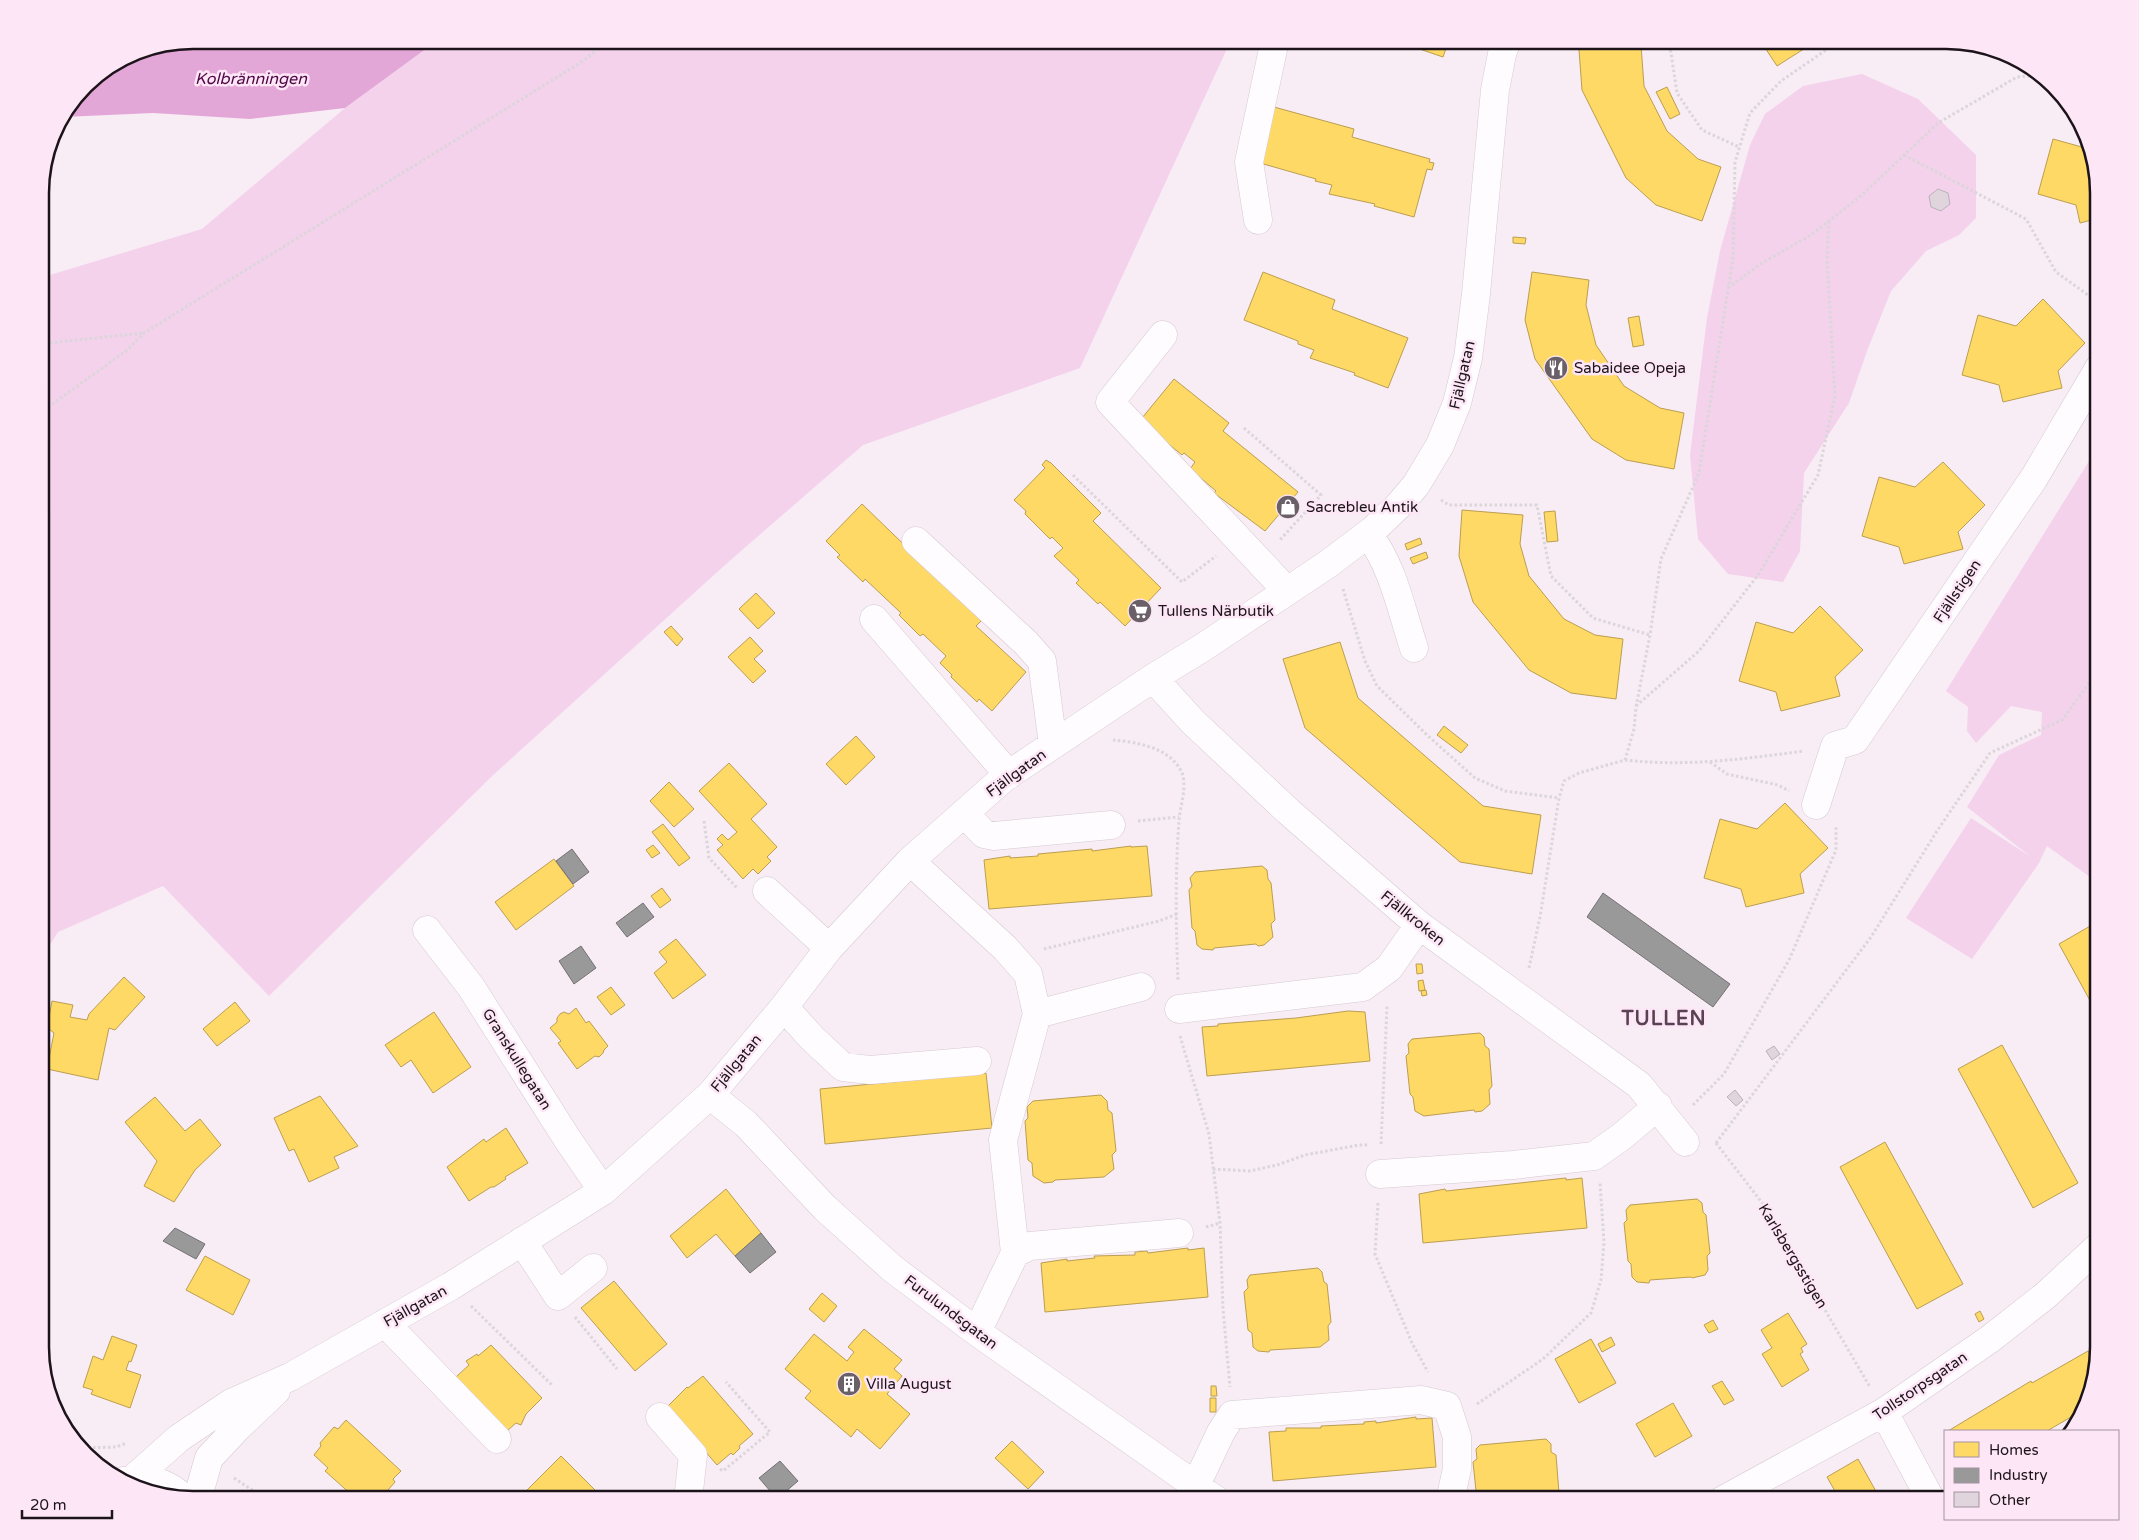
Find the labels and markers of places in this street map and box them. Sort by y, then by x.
restaurant icon: Sabaidee Opeja [1543,355,1569,381]
place label: Sabaidee Opeja [1574,359,1686,377]
shop icon: Sacrebleu Antik [1275,494,1301,520]
place label: Sacrebleu Antik [1306,498,1418,516]
supermarket icon: Tullens Närbutik [1127,598,1153,624]
place label: Tullens Närbutik [1158,602,1274,620]
building icon: Villa August [836,1371,862,1397]
place label: Villa August [866,1375,952,1393]

